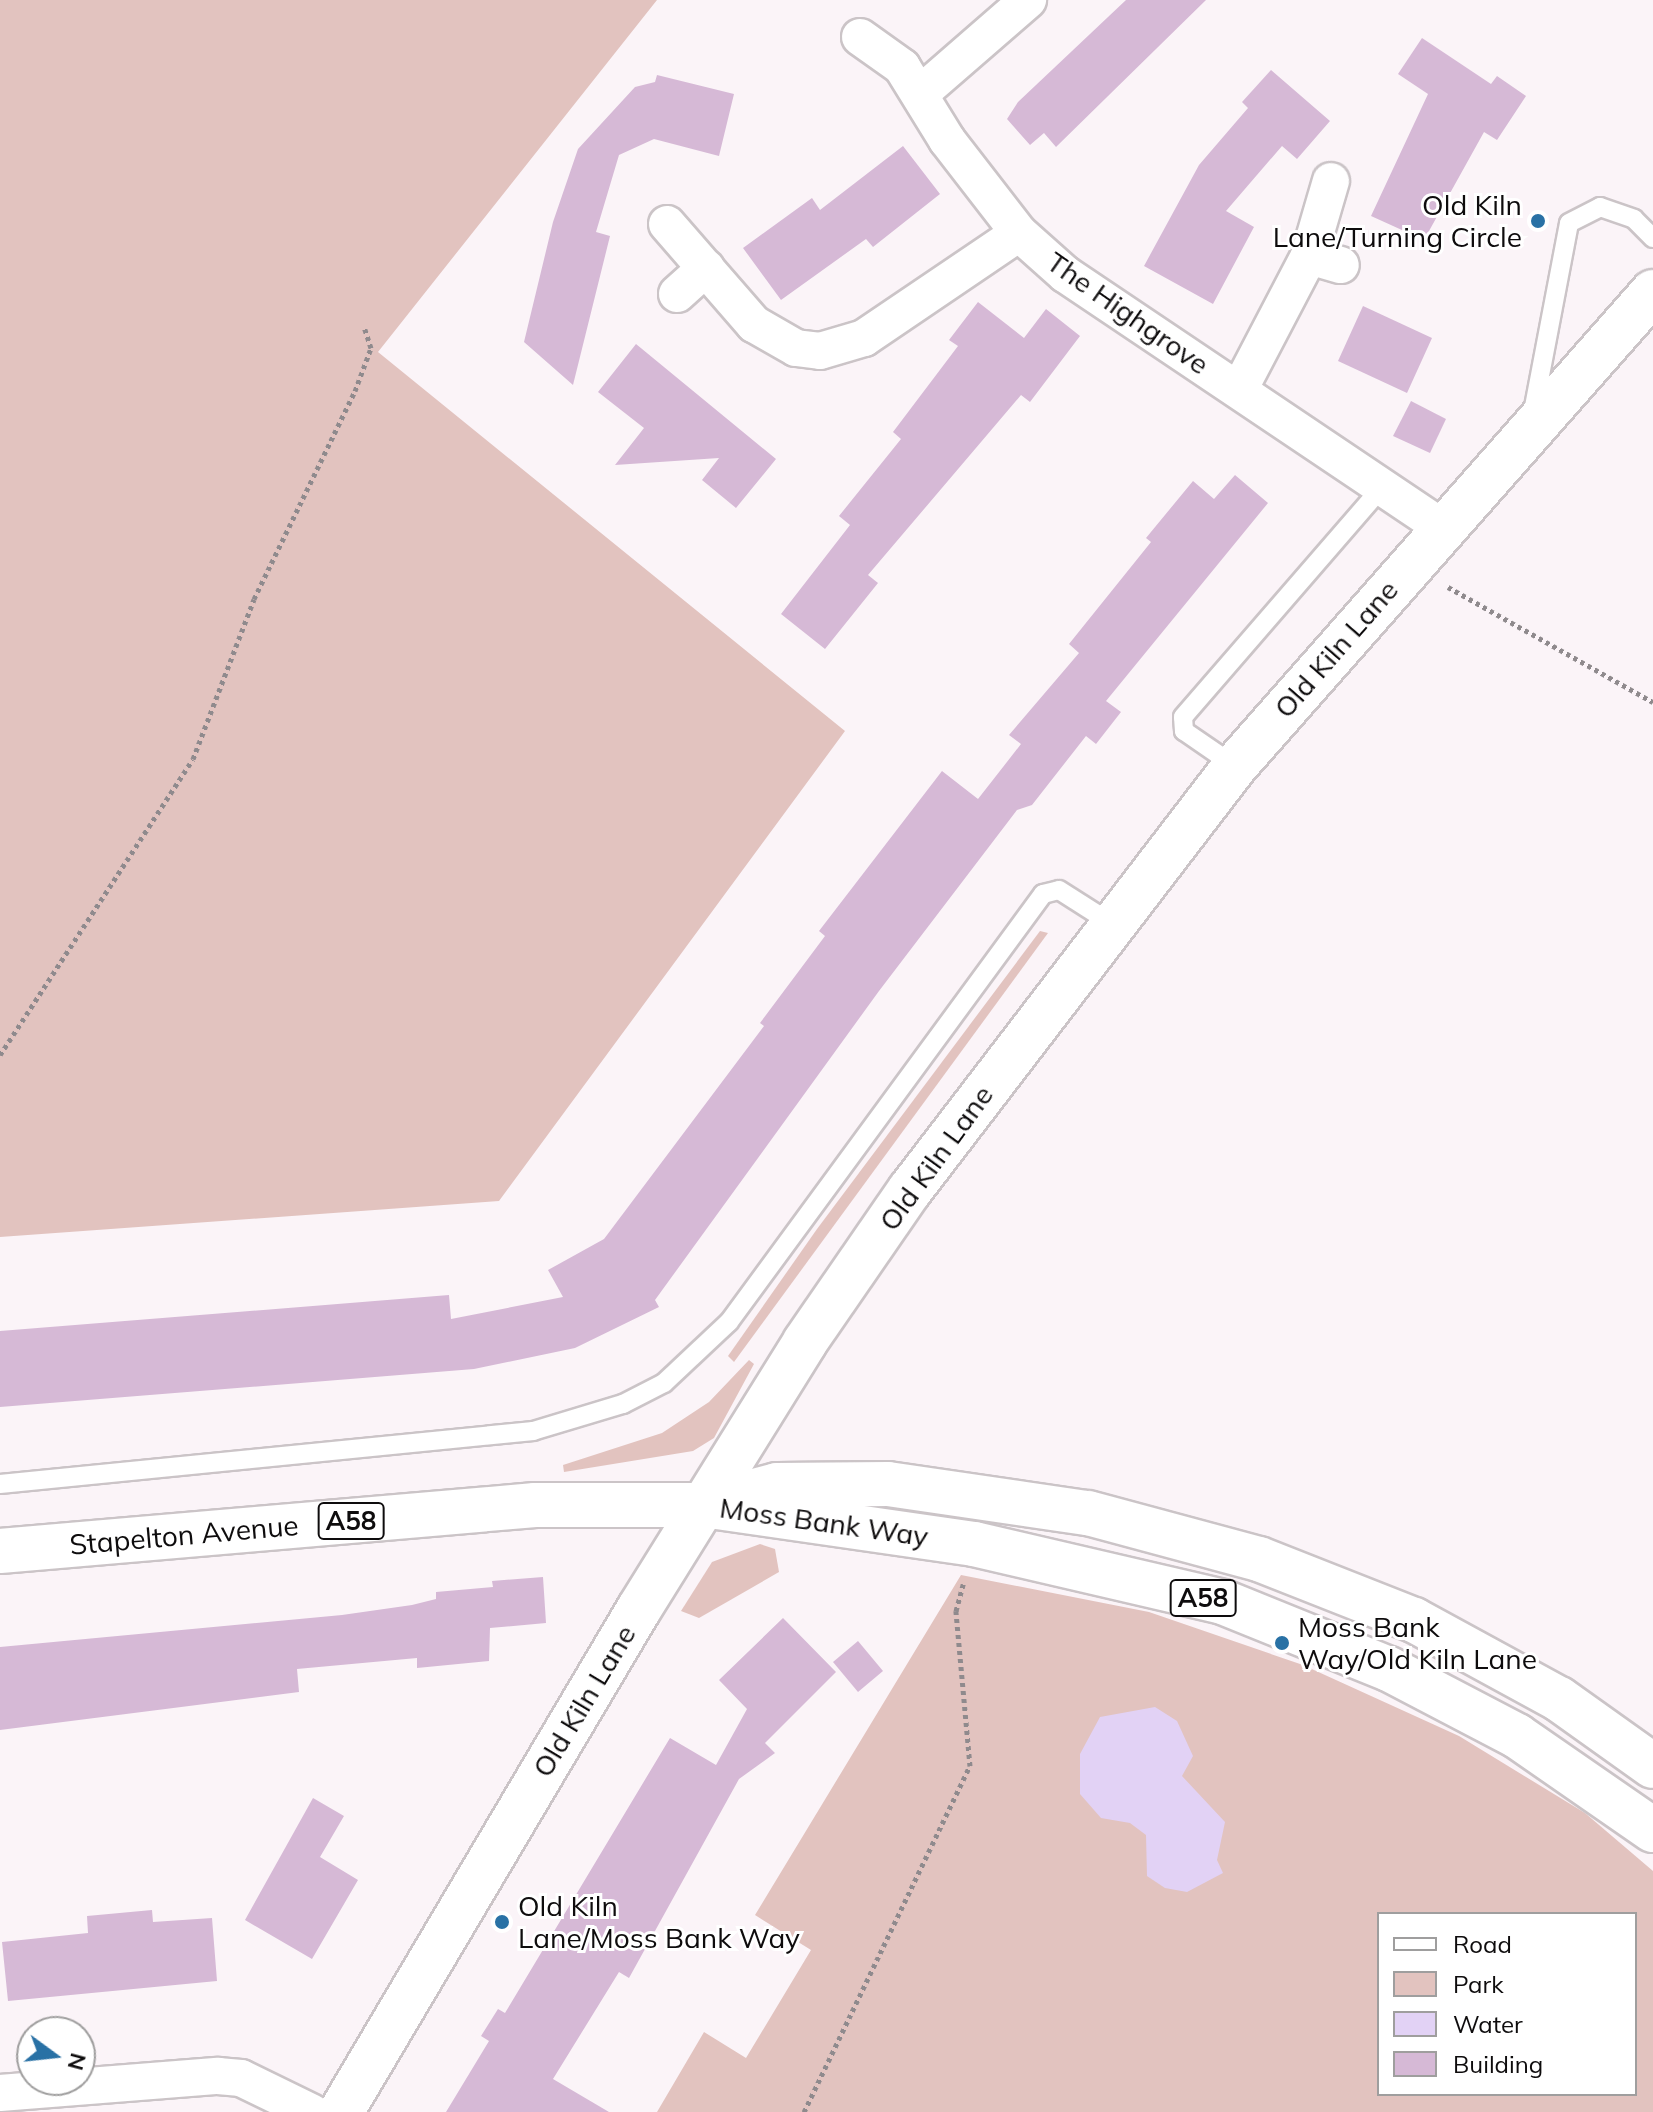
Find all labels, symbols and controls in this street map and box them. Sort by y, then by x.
place label: Old Kiln Lane/Turning Circle [1273,188,1522,254]
marker: Old Kiln Lane/Turning Circle [1529,212,1547,230]
street label: The Highgrove [1041,245,1215,381]
street label: Old Kiln Lane [1267,573,1405,725]
street label: Old Kiln Lane [872,1079,1000,1237]
street label: Moss Bank Way [718,1491,930,1553]
road number: A58 [317,1499,385,1543]
street label: Stapelton Avenue [68,1508,300,1562]
road number: A58 [1169,1576,1237,1620]
place label: Moss Bank Way/Old Kiln Lane [1298,1610,1537,1676]
street label: Old Kiln Lane [526,1619,642,1783]
marker: Moss Bank Way/Old Kiln Lane [1273,1634,1291,1652]
place label: Old Kiln Lane/Moss Bank Way [518,1889,800,1955]
legend [1377,1912,1637,2096]
marker: Old Kiln Lane/Moss Bank Way [493,1913,511,1931]
text: Road [1453,1929,1512,1959]
text: Park [1453,1969,1504,1999]
text: Water [1453,2009,1523,2039]
north arrow [16,2016,96,2096]
text: Building [1453,2049,1543,2079]
text: N [62,2050,93,2073]

